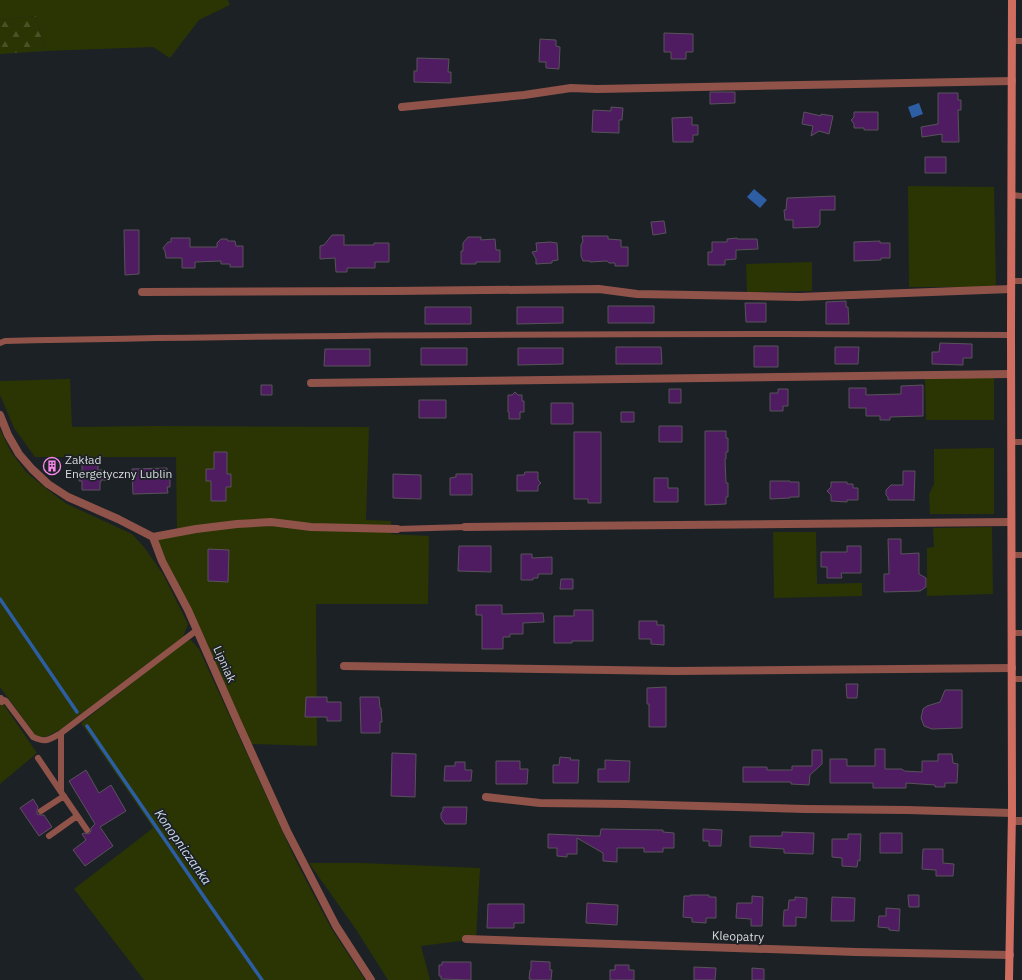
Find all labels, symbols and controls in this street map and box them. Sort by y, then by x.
place label: Zakład Energetyczny Lublin [65,452,172,481]
building icon: Zakład Energetyczny Lublin [42,456,62,476]
street label: Lipniak [210,643,240,685]
water label: Konopniczanka [151,806,215,888]
street label: Kleopatry [712,928,764,944]

